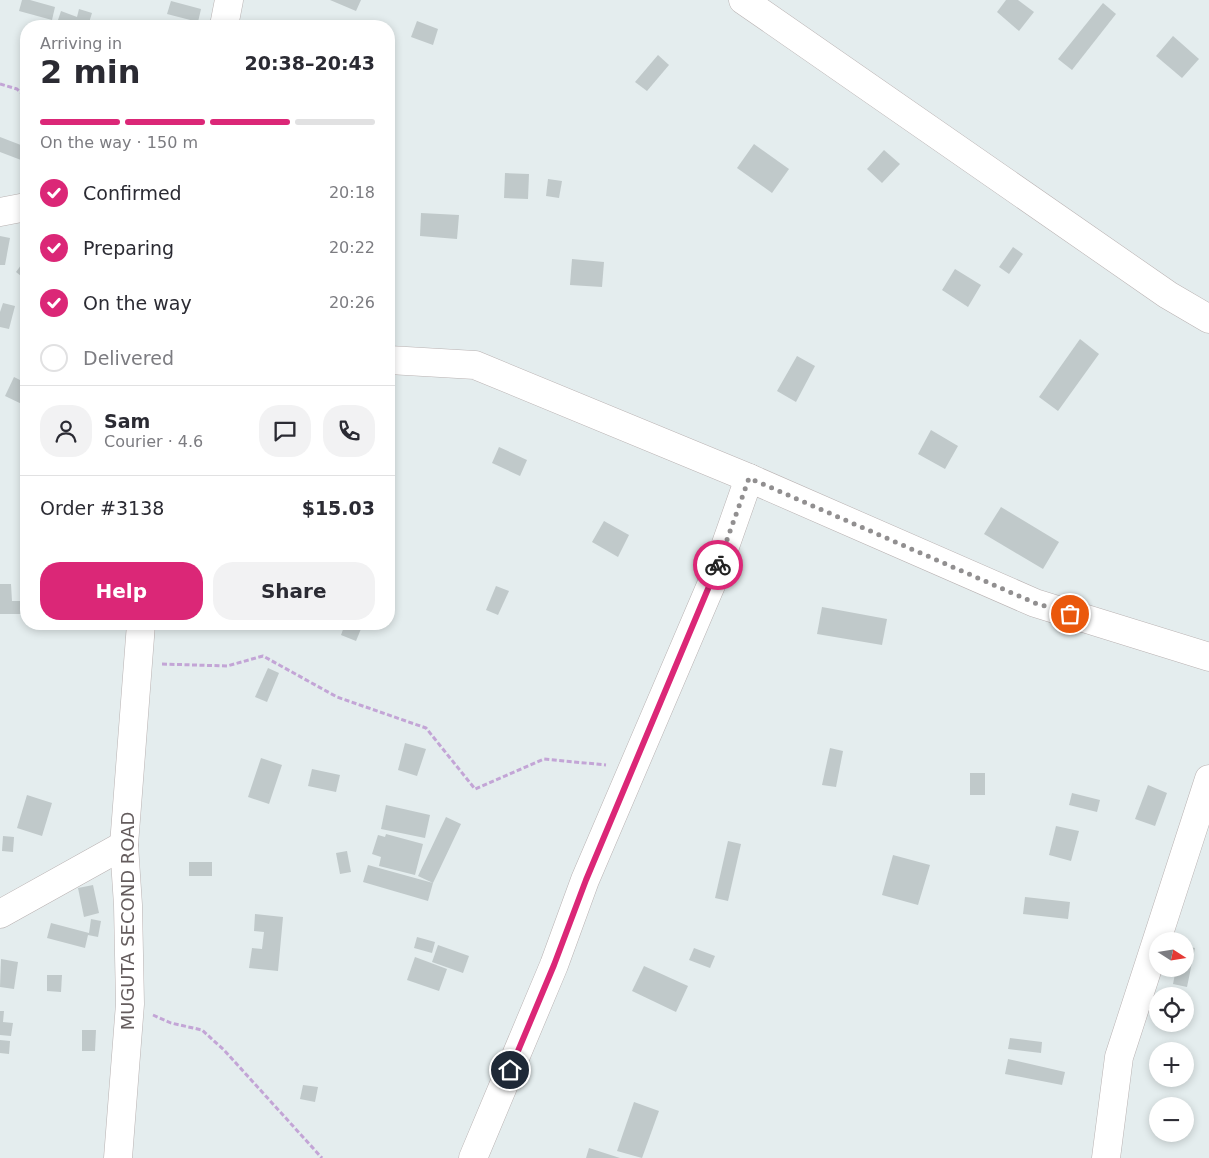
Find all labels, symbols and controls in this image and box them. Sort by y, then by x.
text: Arriving in [40,34,122,53]
text: 20:38–20:43 [245,52,375,74]
text: 2 min [40,53,141,91]
text: On the way · 150 m [40,133,198,152]
icon: check [40,179,68,207]
text: Confirmed [83,182,182,204]
text: 20:18 [329,183,375,202]
icon: check [40,234,68,262]
text: Preparing [83,237,174,259]
text: 20:22 [329,238,375,257]
icon: check [40,289,68,317]
text: On the way [83,292,192,314]
text: 20:26 [329,293,375,312]
text: Delivered [83,347,174,369]
button: person [40,405,92,457]
button: chat [259,405,311,457]
button: phone [323,405,375,457]
text: Sam [104,410,150,432]
text: Courier · 4.6 [104,432,203,451]
text: Order #3138 [40,497,164,519]
text: $15.03 [302,497,375,519]
courier [693,540,743,590]
icon: bike [704,551,732,579]
button: Help [40,562,203,620]
button: Share [213,562,375,620]
pin [1049,593,1091,635]
icon: bag [1056,600,1084,628]
street label: MUGUTA SECOND ROAD [117,812,138,1030]
north arrow [1149,932,1194,978]
map controls [1149,932,1194,1142]
button: locate [1149,987,1194,1032]
button: + [1149,1042,1194,1087]
pin [489,1049,531,1091]
icon: home [496,1056,524,1084]
button: − [1149,1097,1194,1142]

